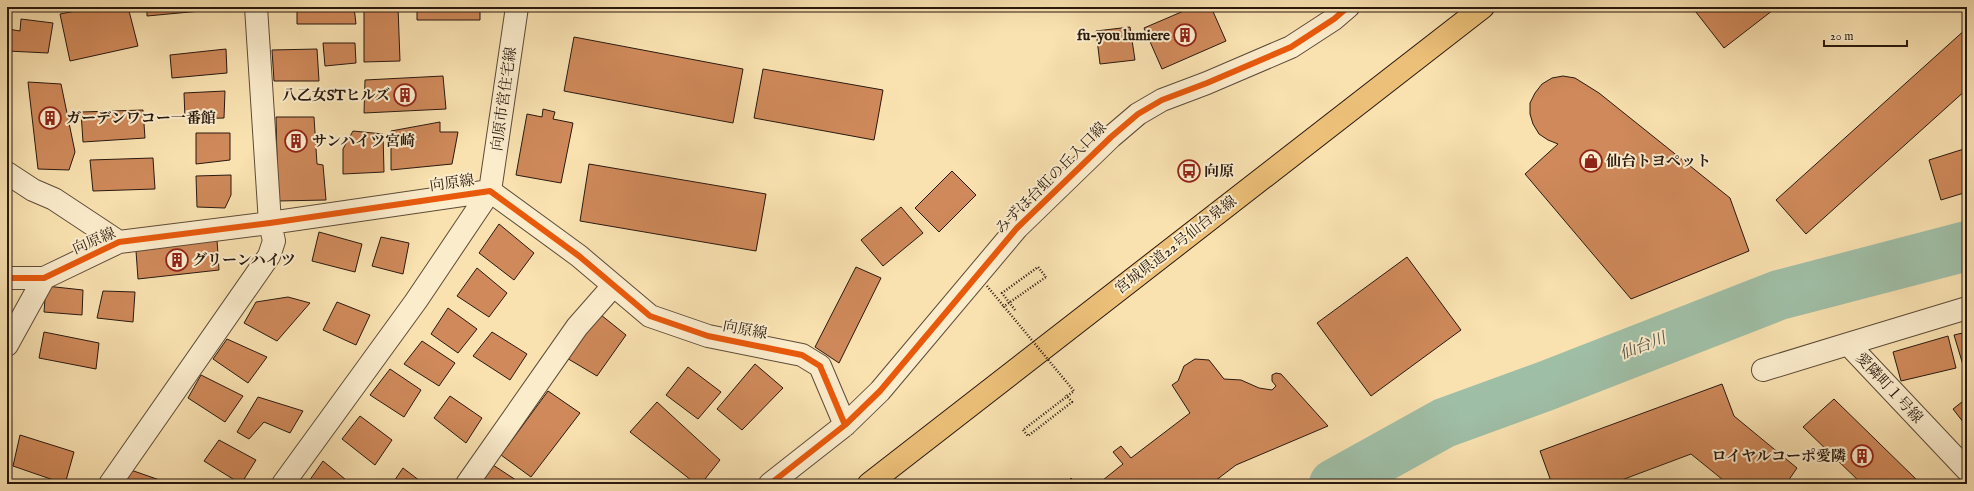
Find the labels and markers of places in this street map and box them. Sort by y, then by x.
building icon: fu-you lumiere [1172,22,1198,48]
place label: fu-you lumiere [1077,26,1170,45]
building icon: 八乙女STヒルズ [392,82,418,108]
place label: 八乙女STヒルズ [282,86,390,105]
building icon: ガーデンワコー一番館 [37,105,63,131]
place label: ガーデンワコー一番館 [66,109,216,128]
building icon: サンハイツ宮崎 [283,128,309,154]
place label: サンハイツ宮崎 [312,132,415,151]
shop icon: 仙台トヨペット [1578,148,1604,174]
place label: 仙台トヨペット [1606,152,1711,171]
bus stop icon: 向原 [1176,158,1202,184]
place label: 向原 [1204,162,1234,181]
building icon: グリーンハイツ [164,247,190,273]
place label: グリーンハイツ [192,251,296,270]
building icon: ロイヤルコーポ愛隣 [1849,443,1875,469]
place label: ロイヤルコーポ愛隣 [1712,447,1846,466]

